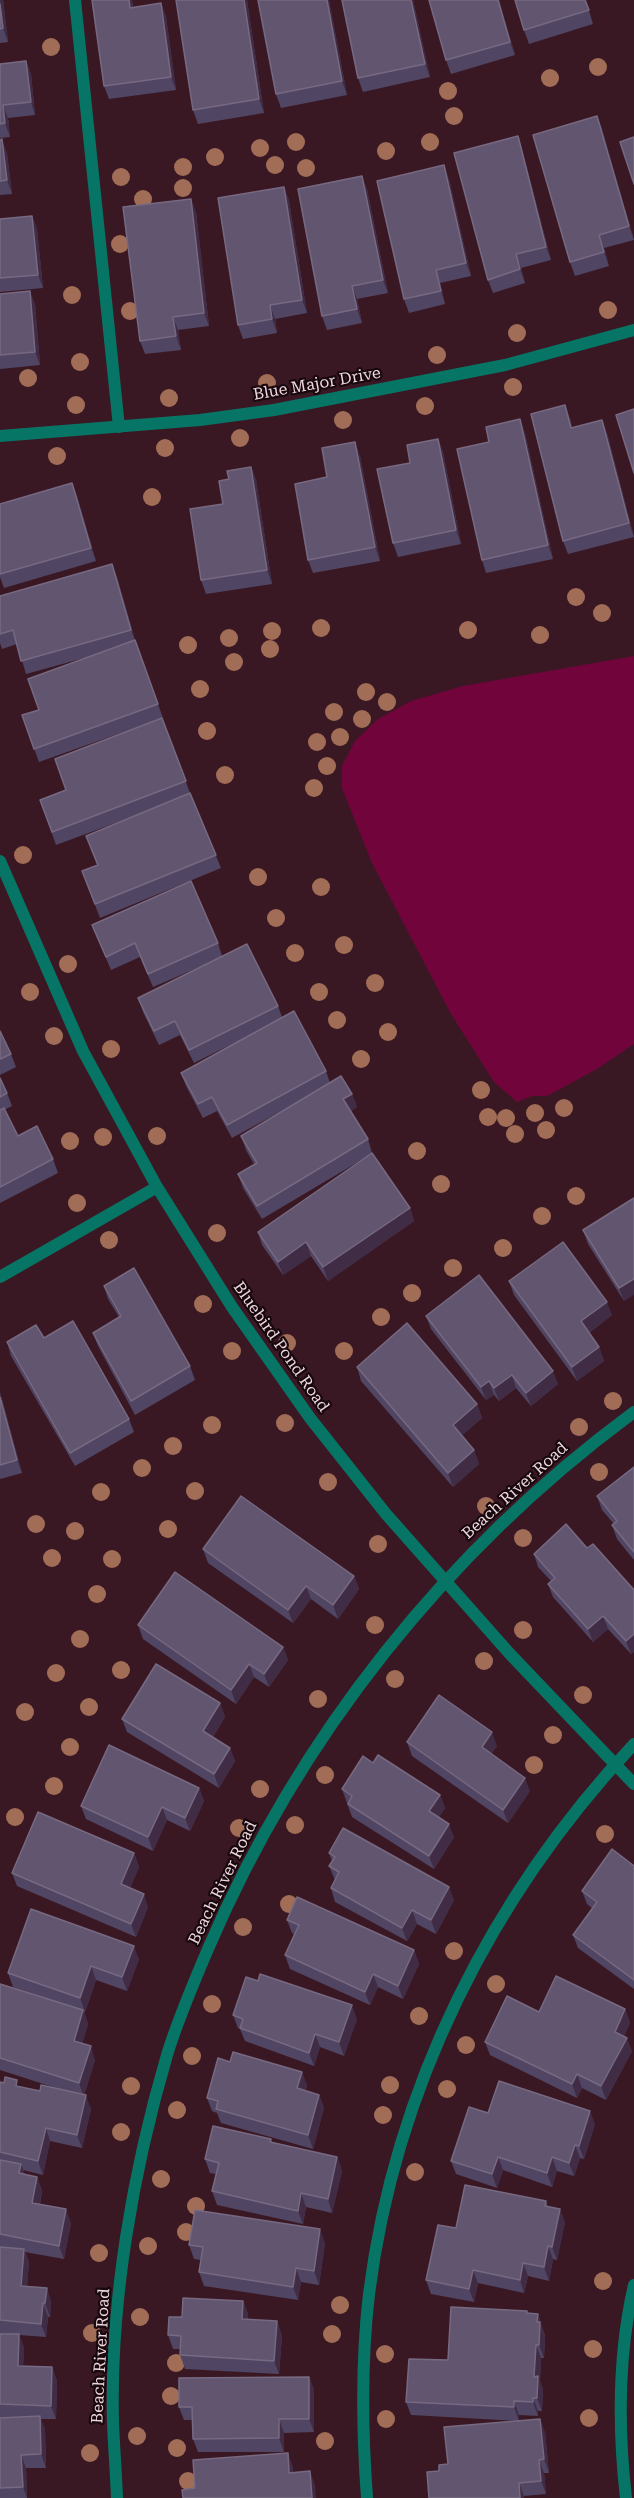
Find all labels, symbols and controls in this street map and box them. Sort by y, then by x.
street label: Blue Major Drive [252,363,382,405]
street label: Bluebird Pond Road [229,1278,333,1416]
street label: Beach River Road [458,1439,572,1543]
street label: Beach River Road [185,1818,261,1948]
street label: Beach River Road [88,2288,114,2424]

